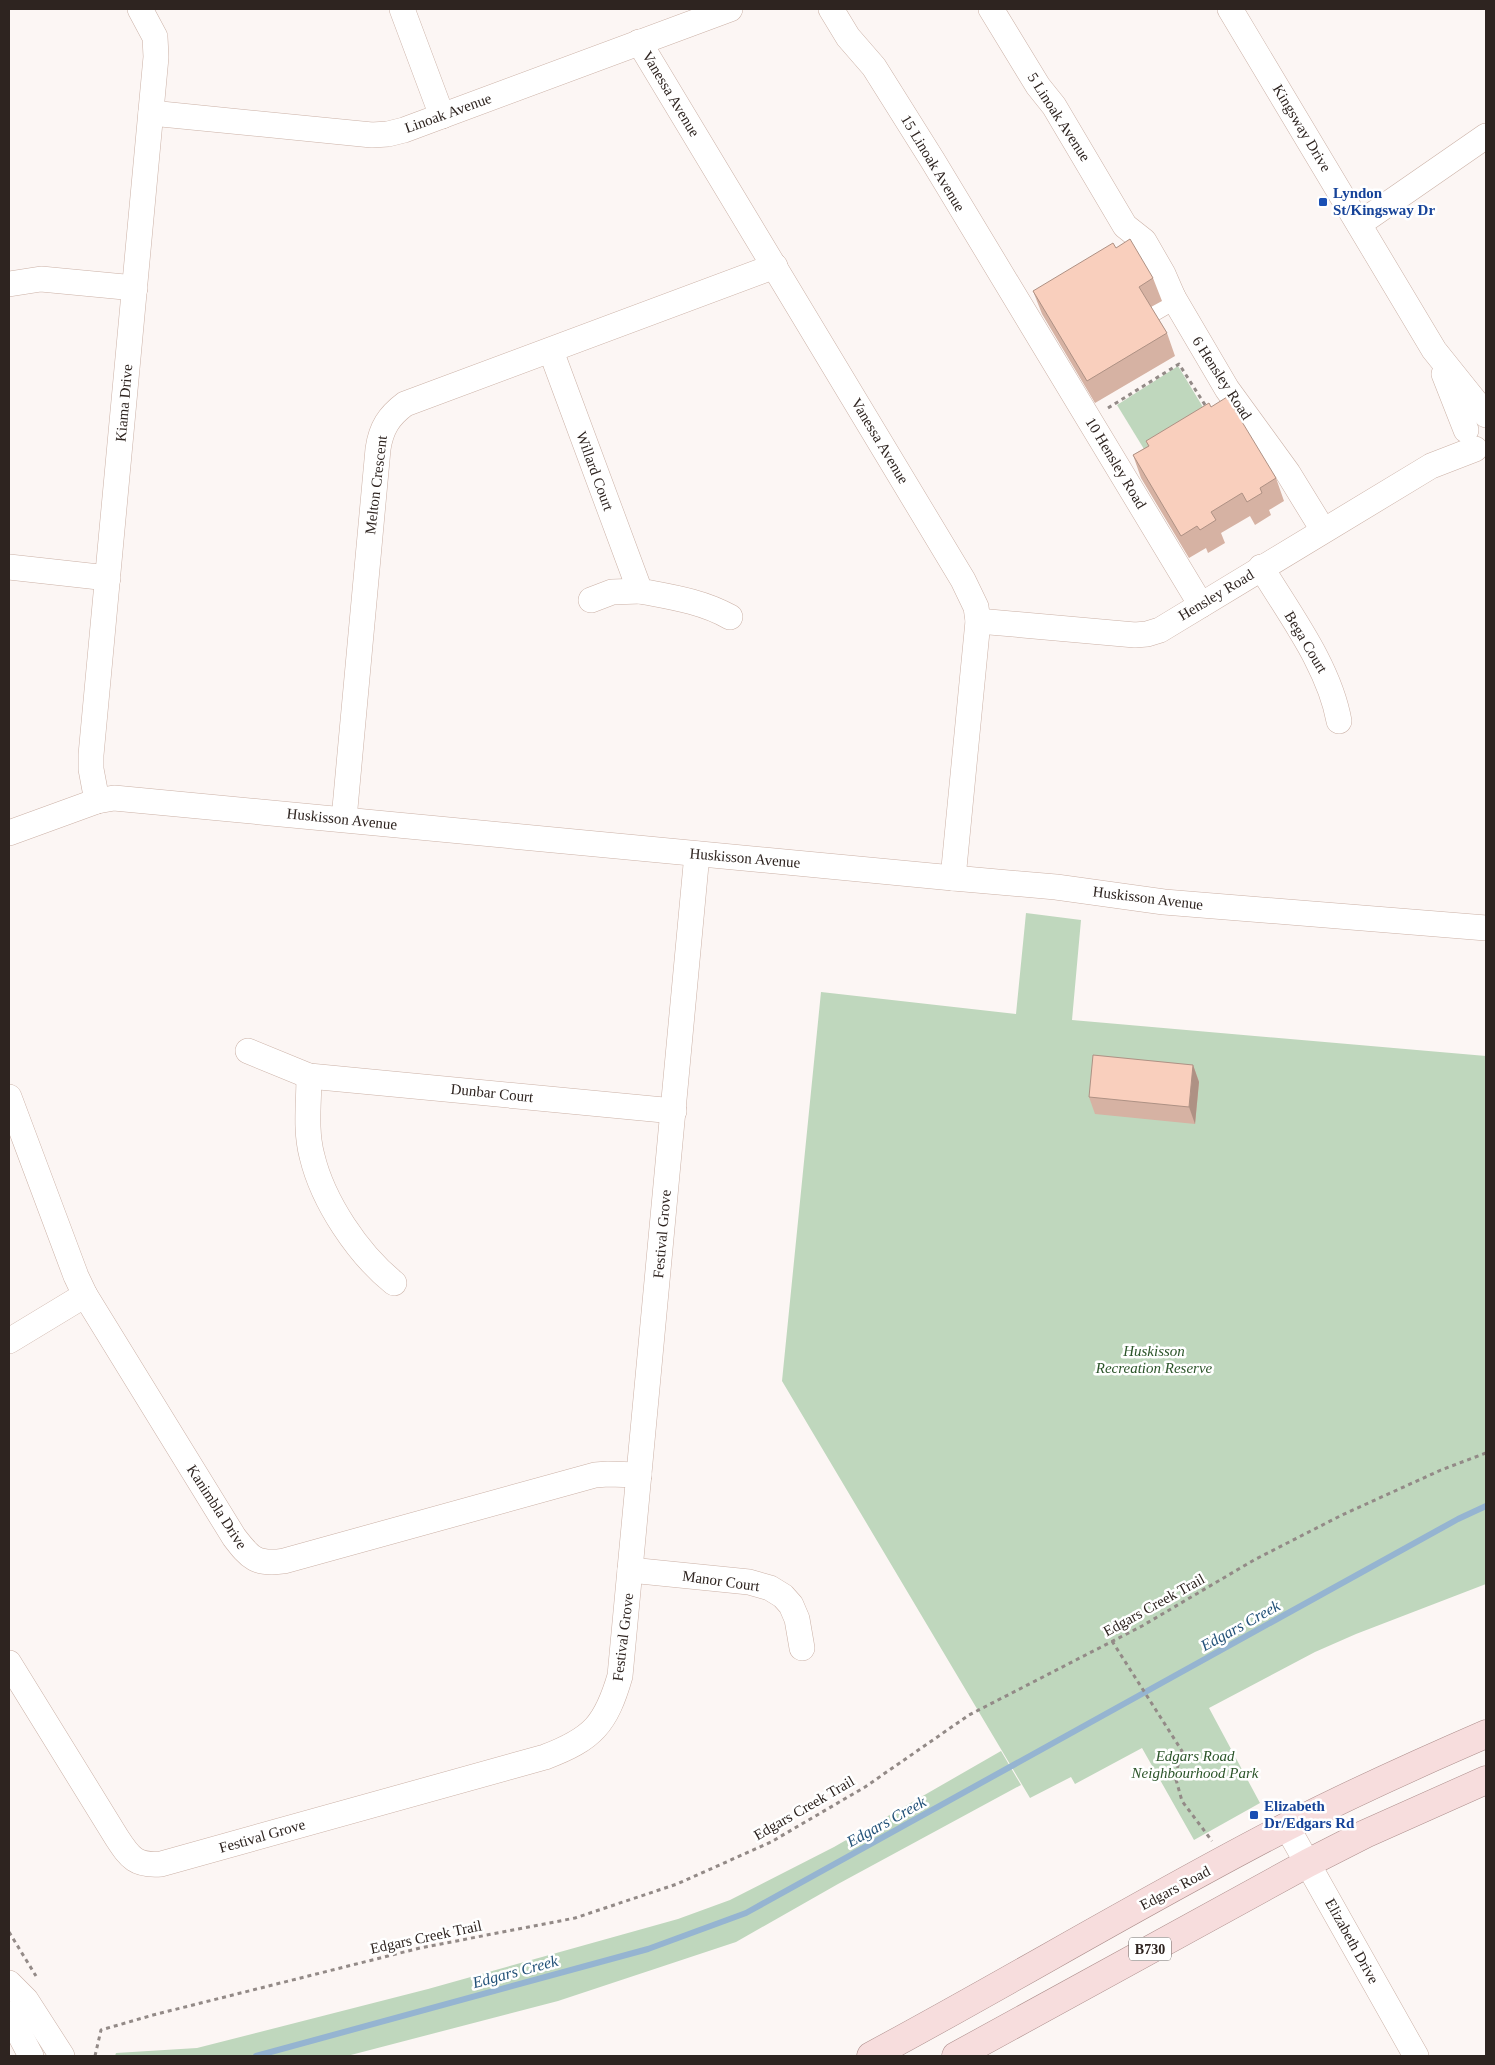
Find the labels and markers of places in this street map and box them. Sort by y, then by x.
place label: Lyndon St/Kingsway Dr [1333,185,1435,218]
marker: Lyndon St/Kingsway Dr [1317,196,1329,208]
place label: Elizabeth Dr/Edgars Rd [1264,1798,1355,1831]
marker: Elizabeth Dr/Edgars Rd [1248,1809,1260,1821]

